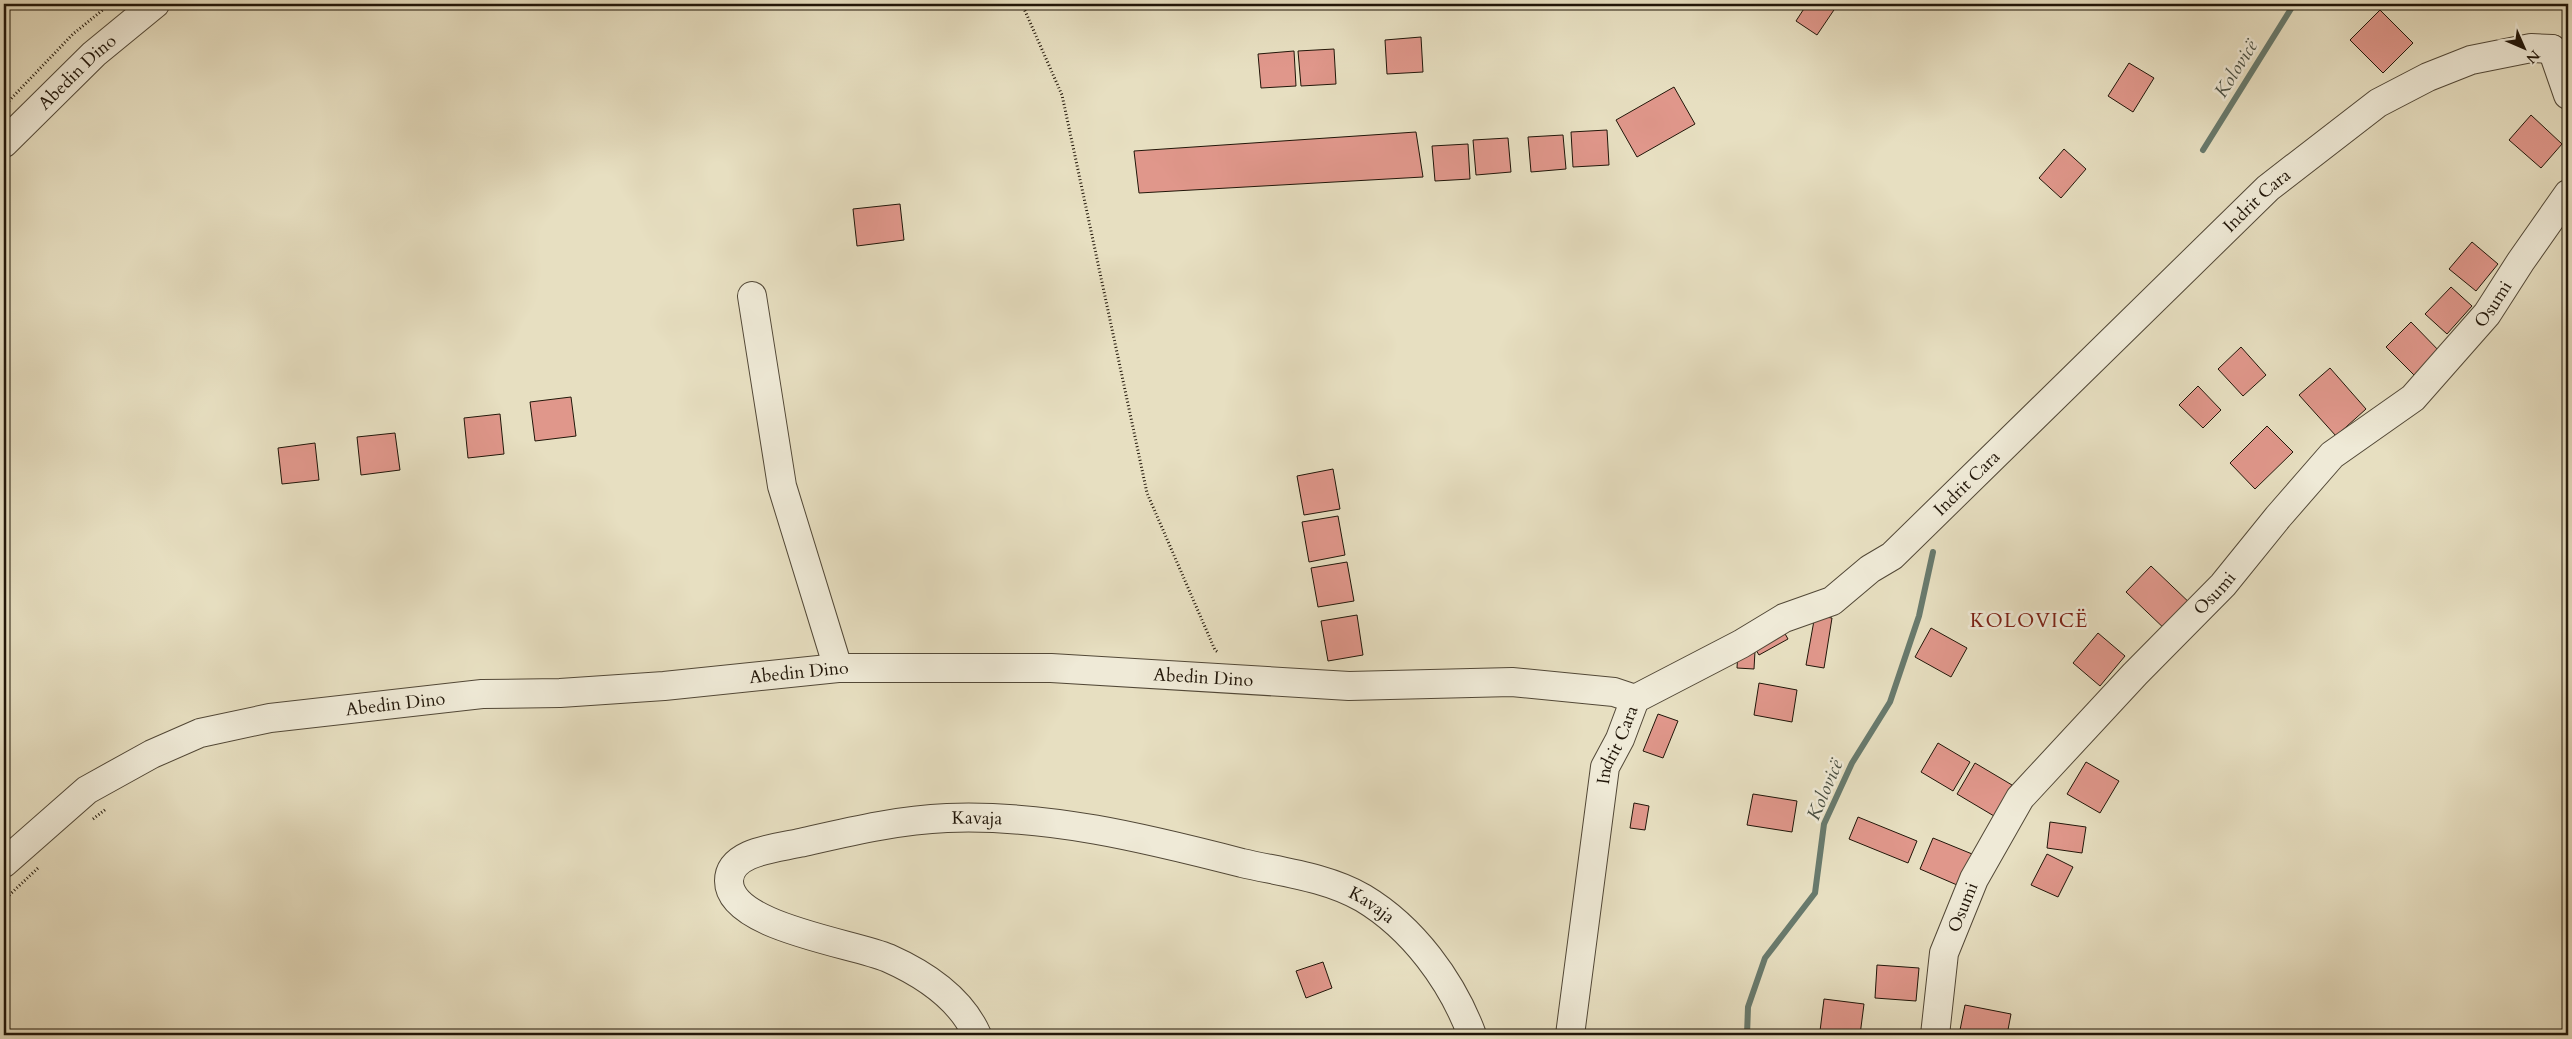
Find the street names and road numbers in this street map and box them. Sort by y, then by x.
street label: Abedin Dino [32,28,122,115]
street label: Indrit Cara [2217,162,2296,238]
street label: Osumi [2468,276,2518,333]
street label: Indrit Cara [1928,444,2006,521]
street label: Osumi [2188,566,2242,621]
street label: Abedin Dino [748,655,849,690]
street label: Abedin Dino [1153,662,1254,693]
street label: Abedin Dino [344,686,447,722]
street label: Indrit Cara [1590,702,1644,786]
street label: Kavaja [951,805,1003,831]
street label: Osumi [1941,878,1984,936]
street label: Kavaja [1344,880,1401,929]

